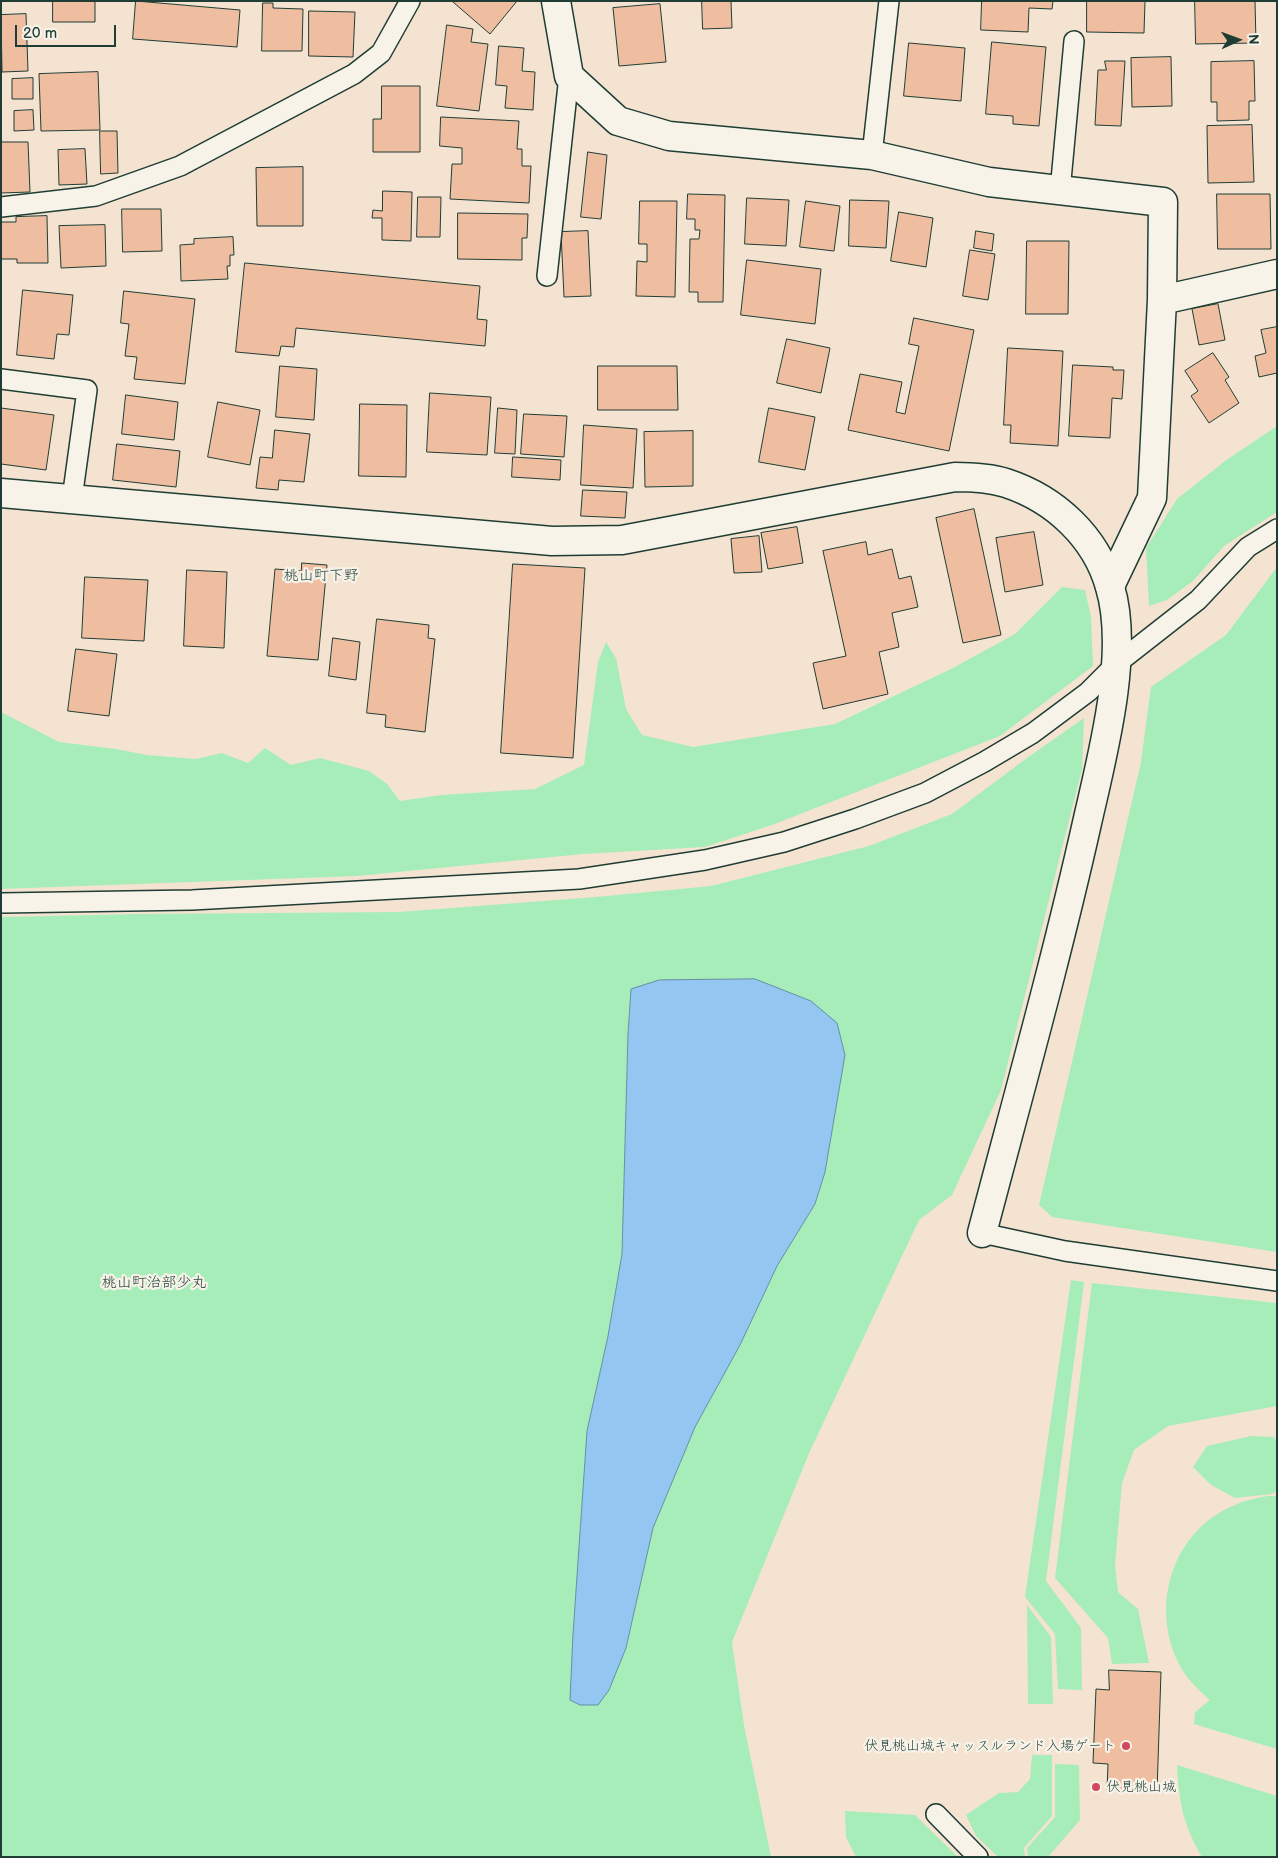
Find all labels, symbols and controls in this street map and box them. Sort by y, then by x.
scale bar [18,15,119,47]
north arrow [1213,15,1263,65]
text: 20 m [23,24,57,43]
text: N [1245,34,1262,45]
district label: 桃山町下野 [284,567,358,585]
district label: 桃山町治部少丸 [102,1274,206,1292]
place label: 伏見桃山城キャッスルランド入場ゲート [864,1738,1116,1754]
marker: 伏見桃山城キャッスルランド入場ゲート [1120,1740,1132,1752]
place label: 伏見桃山城 [1106,1779,1176,1795]
marker: 伏見桃山城 [1090,1781,1102,1793]

